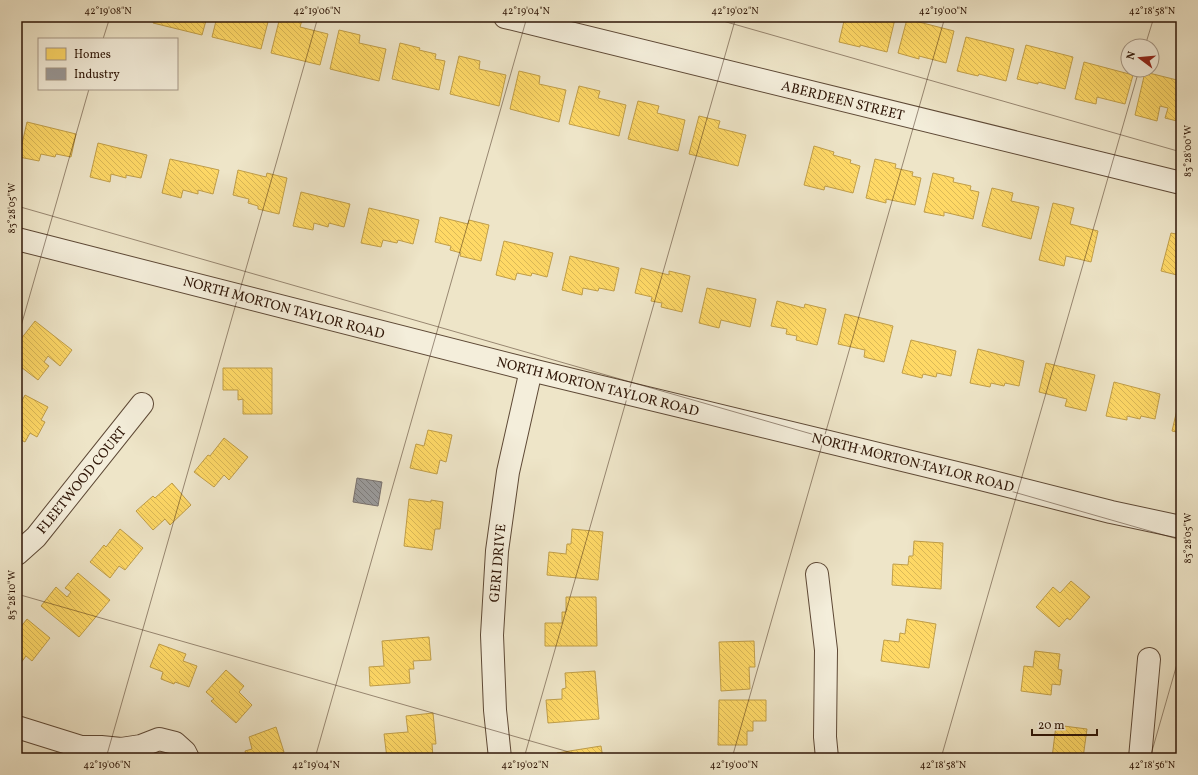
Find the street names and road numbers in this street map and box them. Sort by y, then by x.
street label: ABERDEEN STREET [779,77,906,126]
street label: NORTH MORTON TAYLOR ROAD [181,272,387,345]
street label: NORTH MORTON TAYLOR ROAD [494,353,701,422]
street label: FLEETWOOD COURT [33,423,131,539]
street label: NORTH MORTON TAYLOR ROAD [809,429,1016,498]
street label: GERI DRIVE [486,523,511,603]

